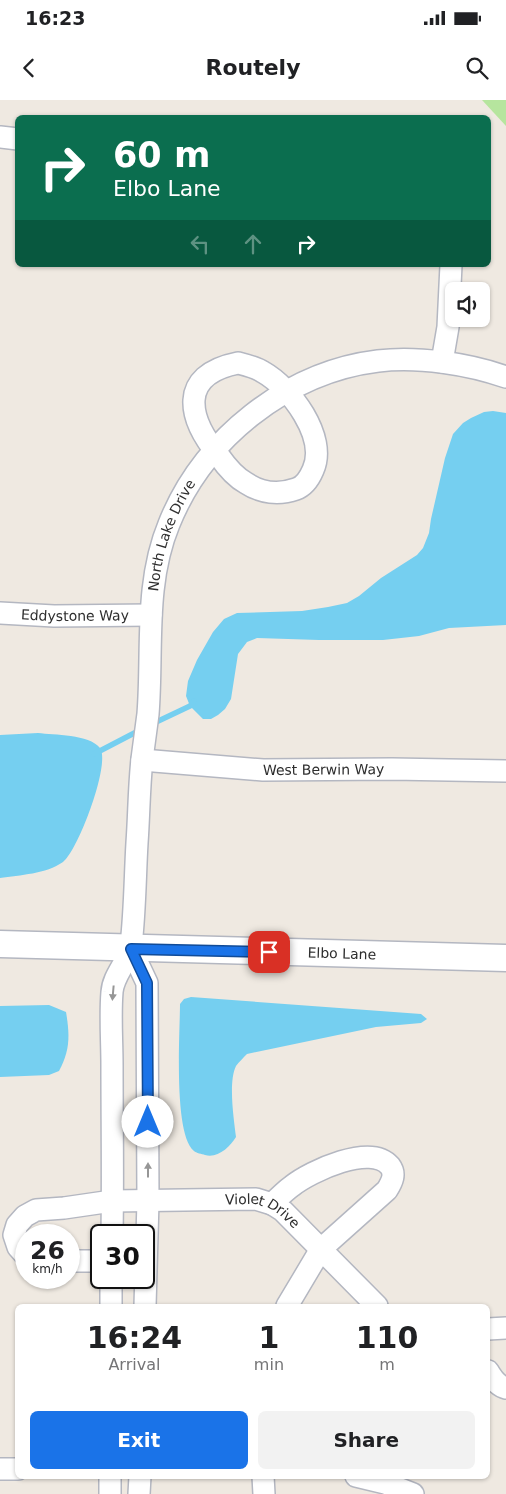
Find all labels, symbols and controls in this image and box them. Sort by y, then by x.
text: 16:23 [25,7,85,29]
icon: back [15,54,43,82]
icon: search [463,54,491,82]
text: Routely [205,55,301,80]
icon: right [30,135,95,200]
text: 60 m [113,135,210,175]
text: Elbo Lane [113,176,221,201]
icon: left [186,230,214,258]
icon: ahead [239,230,267,258]
icon: right [292,230,320,258]
map controls [445,282,490,327]
button: sound [445,282,490,327]
street label: North Lake Drive [145,476,198,592]
street label: Eddystone Way [20,606,129,624]
street label: West Berwin Way [263,761,384,778]
pin [248,931,290,973]
icon: arrive [255,938,283,966]
street label: Elbo Lane [307,945,376,962]
one-way arrow [108,986,116,1002]
position arrow [121,1095,173,1147]
one-way arrow [144,1162,152,1178]
street label: Violet Drive [225,1191,303,1231]
speed limit sign: 30 [90,1224,155,1289]
text: 26 [30,1236,65,1265]
text: km/h [32,1262,63,1276]
text: 16:24 [87,1320,182,1355]
text: 1 [258,1320,279,1355]
text: 110 [356,1320,418,1355]
text: Arrival [108,1355,160,1374]
text: min [254,1355,284,1374]
text: m [379,1355,395,1374]
button: Exit [30,1411,248,1469]
button: Share [258,1411,475,1469]

